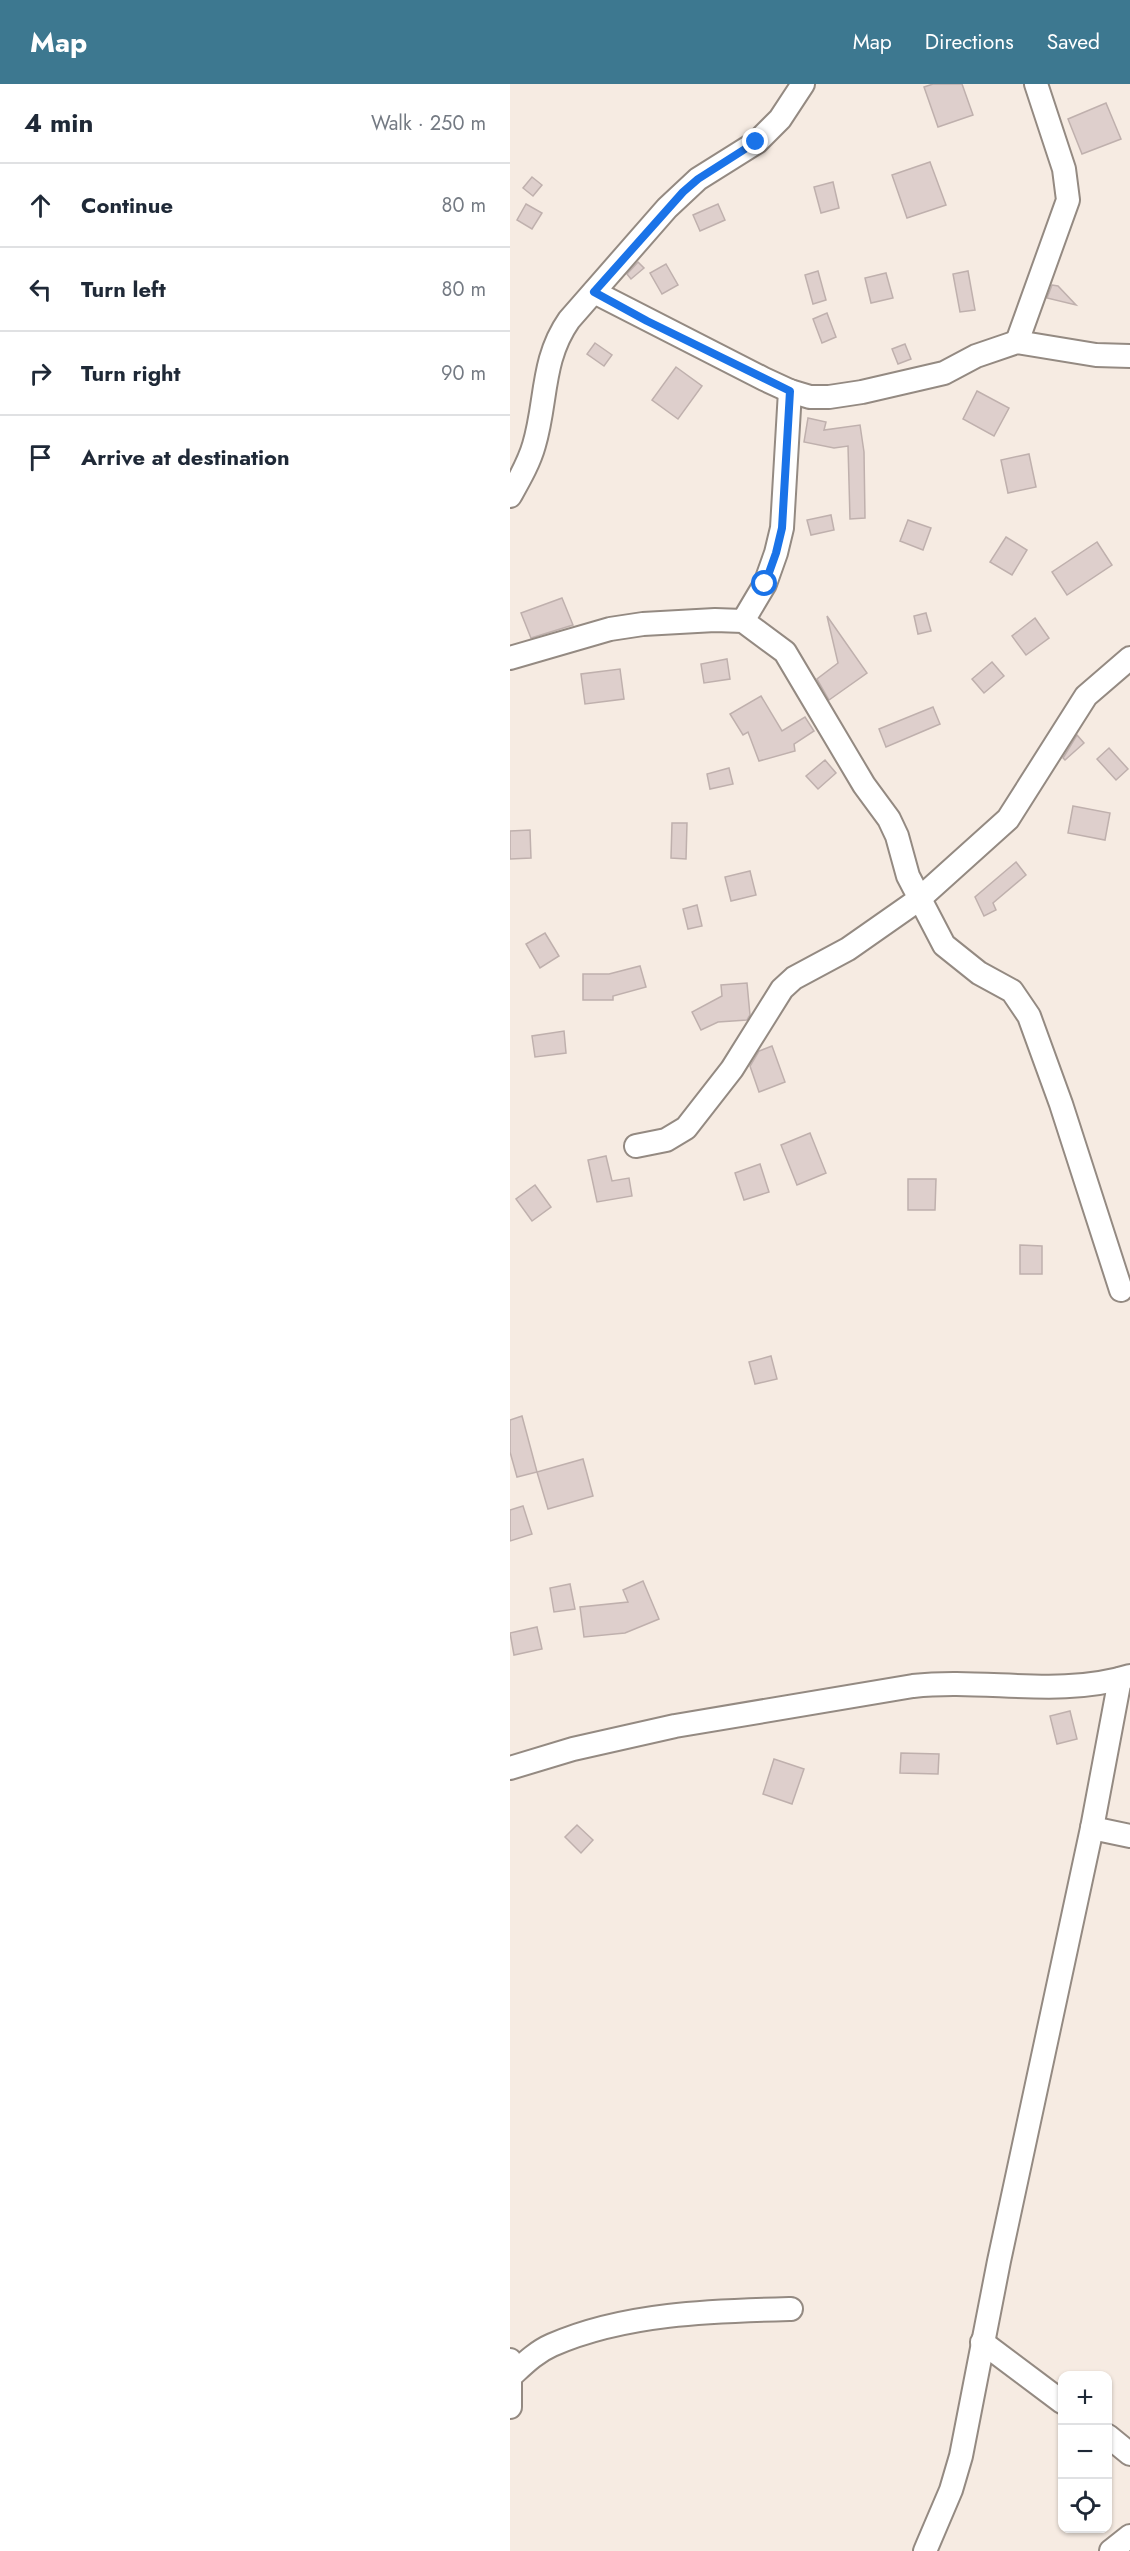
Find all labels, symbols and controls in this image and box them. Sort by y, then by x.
text: Map [30,22,87,63]
text: Map [853,27,892,57]
text: Directions [925,27,1014,57]
text: Saved [1047,27,1100,57]
text: 4 min [24,104,93,142]
text: Walk · 250 m [371,109,486,138]
route end [742,128,768,154]
icon: ahead [24,189,57,222]
text: Continue [81,189,173,221]
text: 80 m [441,191,486,220]
icon: left [24,273,57,306]
text: Turn left [81,273,166,305]
text: 80 m [441,275,486,304]
icon: right [24,357,57,390]
text: Turn right [81,357,181,389]
text: 90 m [441,359,486,388]
icon: arrive [24,441,57,474]
text: Arrive at destination [81,441,290,473]
route start [751,570,777,596]
map controls [1058,2371,1112,2533]
button: + [1058,2371,1112,2425]
button: − [1058,2425,1112,2479]
button: locate [1058,2479,1112,2533]

